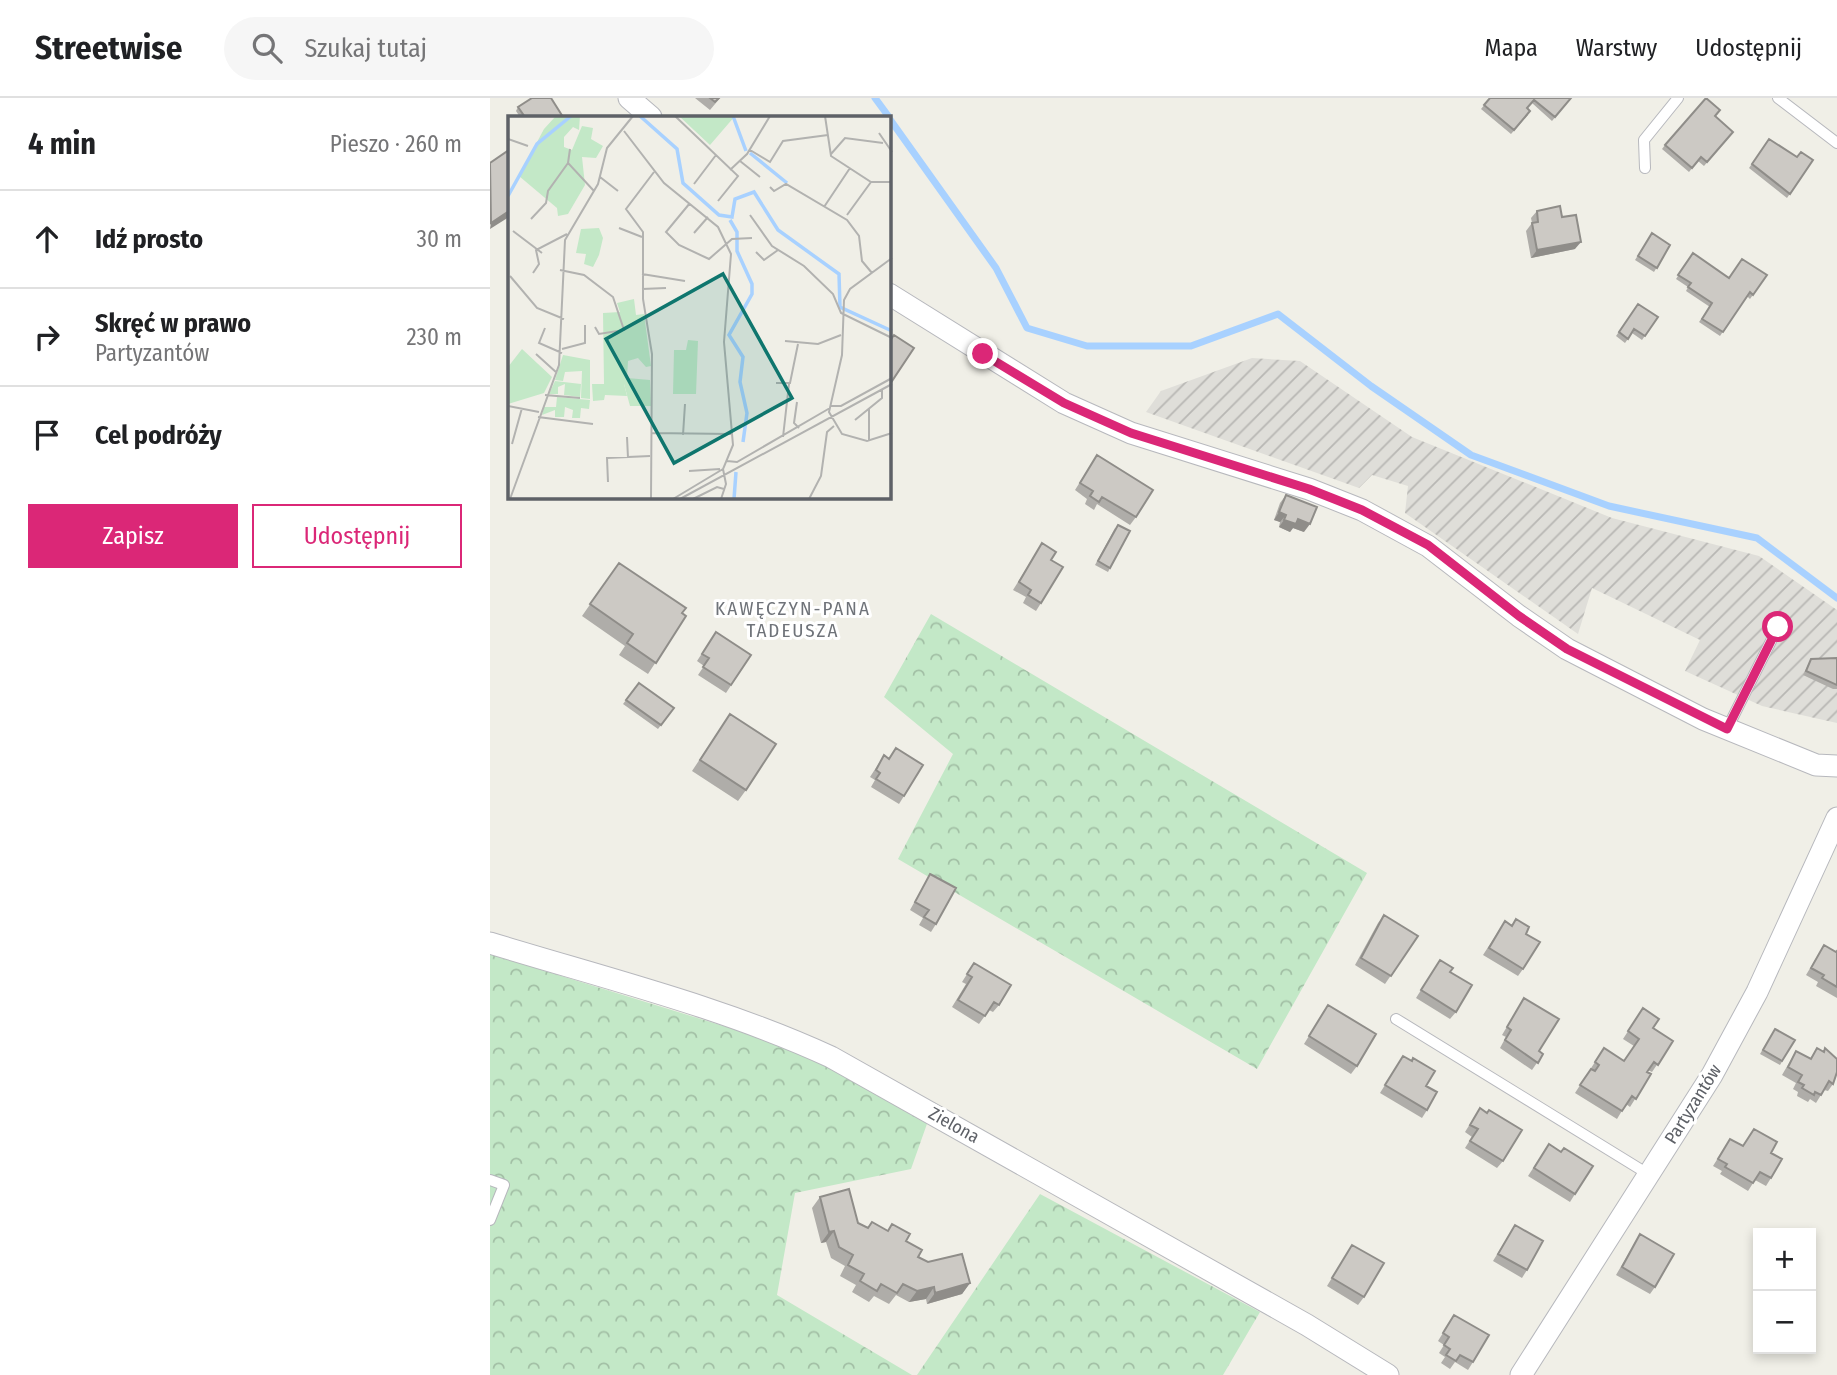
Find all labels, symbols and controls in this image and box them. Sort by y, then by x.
search box [224,17,714,80]
text: Streetwise [35,28,182,68]
icon: search [248,29,286,67]
text: Szukaj tutaj [304,33,427,64]
text: Mapa [1485,34,1538,62]
text: Warstwy [1576,34,1657,62]
text: Udostępnij [1695,34,1802,62]
inset map [508,116,891,499]
text: 4 min [28,126,96,162]
text: Pieszo · 260 m [330,130,462,158]
icon: ahead [28,220,66,258]
text: Idź prosto [95,224,203,255]
text: 30 m [417,225,462,253]
text: Skręć w prawo [95,308,251,339]
icon: right [28,318,66,356]
text: 230 m [406,323,462,351]
route end [967,338,998,369]
text: Partyzantów [95,339,209,367]
icon: arrive [28,416,66,454]
text: Cel podróży [95,420,222,451]
button: Zapisz [28,504,238,568]
button: Udostępnij [252,504,462,568]
district label: KAWĘCZYN-PANA TADEUSZA [715,597,871,642]
route start [1762,611,1793,642]
street label: Partyzantów [1660,1060,1726,1148]
street label: Zielona [925,1102,983,1148]
map controls [1753,1228,1816,1354]
button: + [1753,1228,1816,1291]
button: − [1753,1291,1816,1354]

